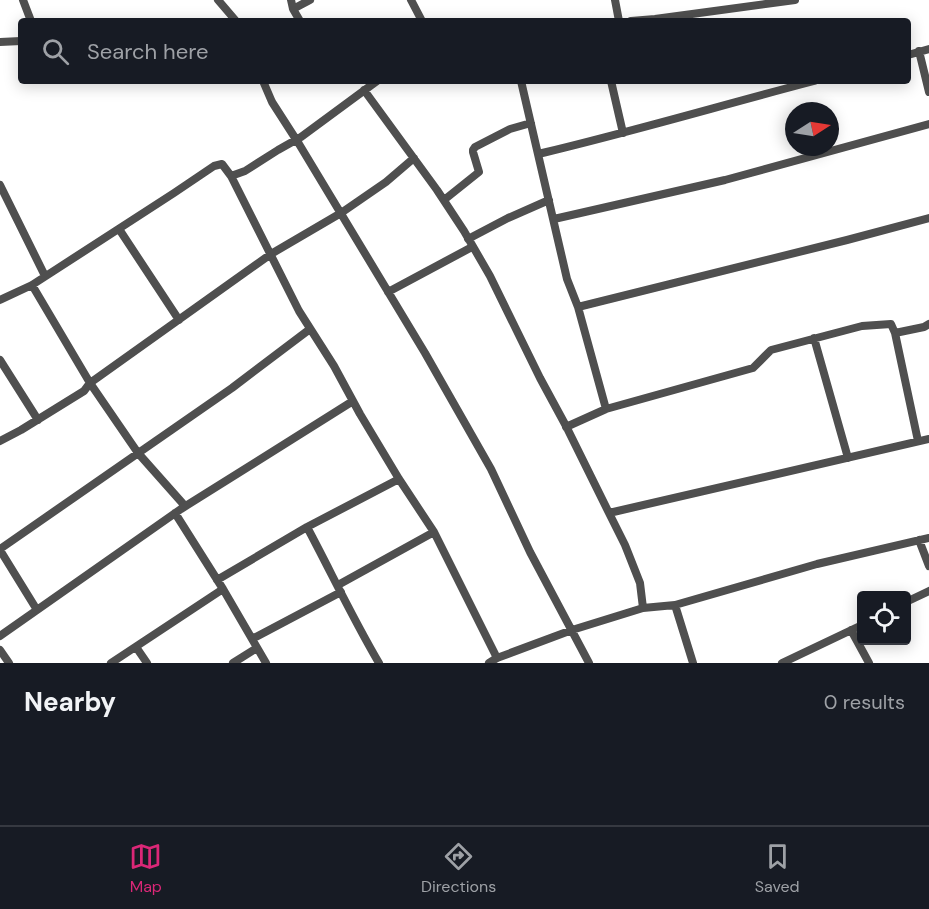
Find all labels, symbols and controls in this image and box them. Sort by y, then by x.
search box [18,18,911,84]
icon: search [39,35,72,68]
text: Search here [87,37,208,66]
north arrow [785,102,839,156]
map controls [857,591,911,645]
button: locate [857,591,911,645]
text: Nearby [24,685,116,719]
text: 0 results [824,689,905,715]
tab: Map [129,840,162,897]
tab: Directions [421,840,496,897]
tab: Saved [755,840,800,897]

